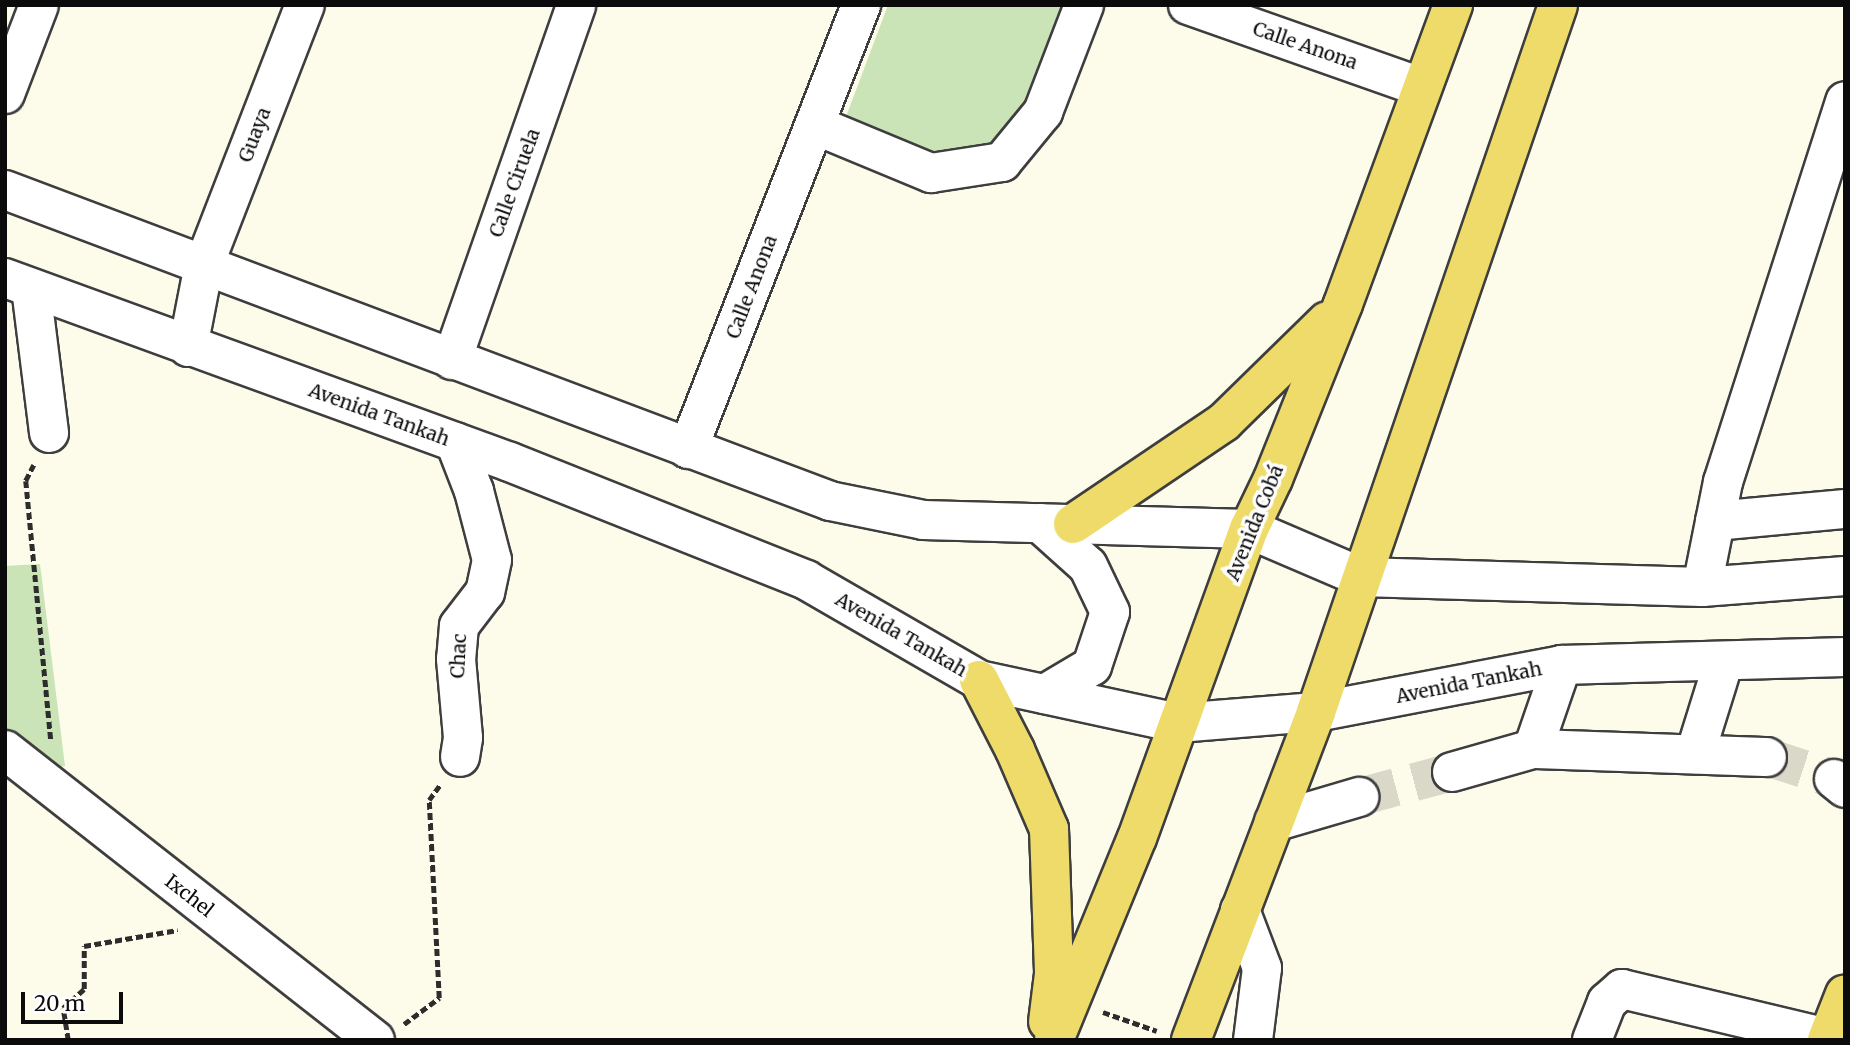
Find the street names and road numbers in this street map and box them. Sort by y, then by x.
street label: Calle Anona [1250,17,1360,75]
street label: Guaya [234,105,276,165]
street label: Calle Ciruela [485,126,545,240]
street label: Calle Anona [722,232,782,342]
street label: Avenida Tankah [306,379,452,451]
street label: Avenida Cobá [1221,462,1289,584]
street label: Avenida Tankah [831,588,971,682]
street label: Chac [446,633,472,679]
street label: Avenida Tankah [1394,658,1544,708]
street label: Ixchel [160,870,218,922]

